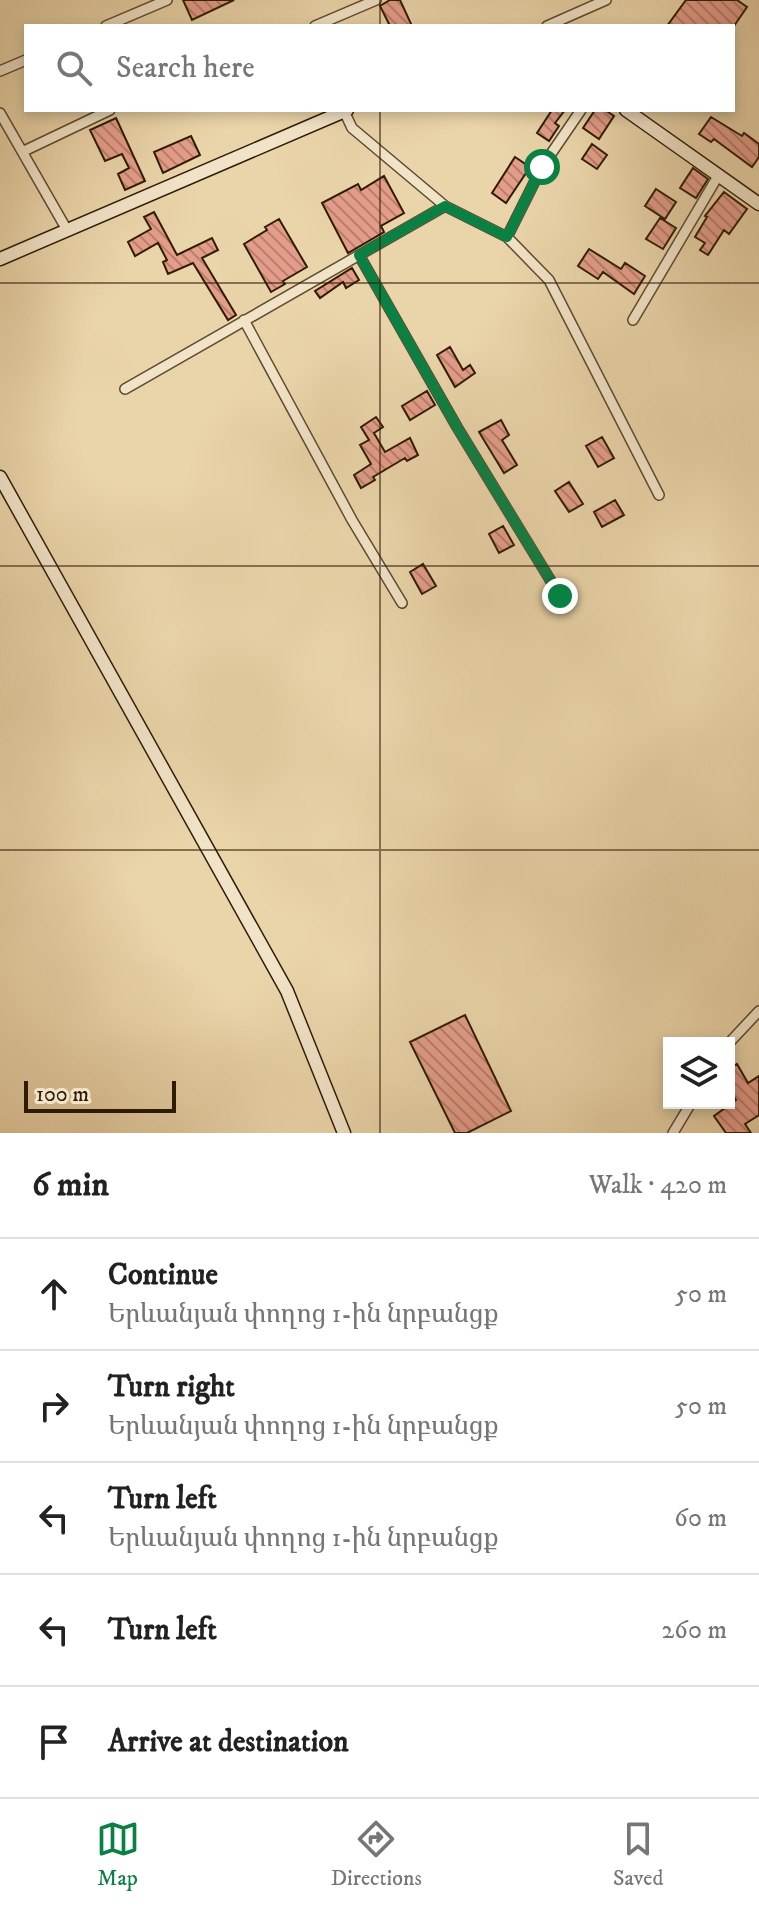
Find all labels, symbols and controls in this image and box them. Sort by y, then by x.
search box [24,24,735,112]
icon: search [52,46,96,90]
text: Search here [116,50,255,87]
route start [524,149,560,185]
route end [542,578,578,614]
map controls [663,1037,735,1109]
button: layers [663,1037,735,1109]
scale bar [24,1077,176,1113]
text: 100 m [36,1081,89,1108]
text: 6 min [32,1164,109,1206]
text: Walk · 420 m [589,1169,727,1202]
text: Continue [108,1257,218,1294]
icon: ahead [32,1272,76,1316]
text: 50 m [675,1278,727,1311]
text: Երևանյան փողոց 1-ին նրբանցք [108,1298,499,1331]
text: Turn right [108,1369,235,1406]
icon: right [32,1384,76,1428]
text: 50 m [675,1390,727,1423]
text: Երևանյան փողոց 1-ին նրբանցք [108,1410,499,1443]
text: Turn left [108,1481,217,1518]
icon: left [32,1496,76,1540]
text: 60 m [674,1502,727,1535]
text: Երևանյան փողոց 1-ին նրբանցք [108,1522,499,1555]
icon: left [32,1608,76,1652]
text: Turn left [108,1612,217,1649]
text: 260 m [662,1614,727,1647]
icon: arrive [32,1720,76,1764]
text: Arrive at destination [108,1724,349,1761]
tab: Map [96,1817,140,1892]
tab: Directions [331,1817,422,1892]
tab: Saved [613,1817,663,1892]

